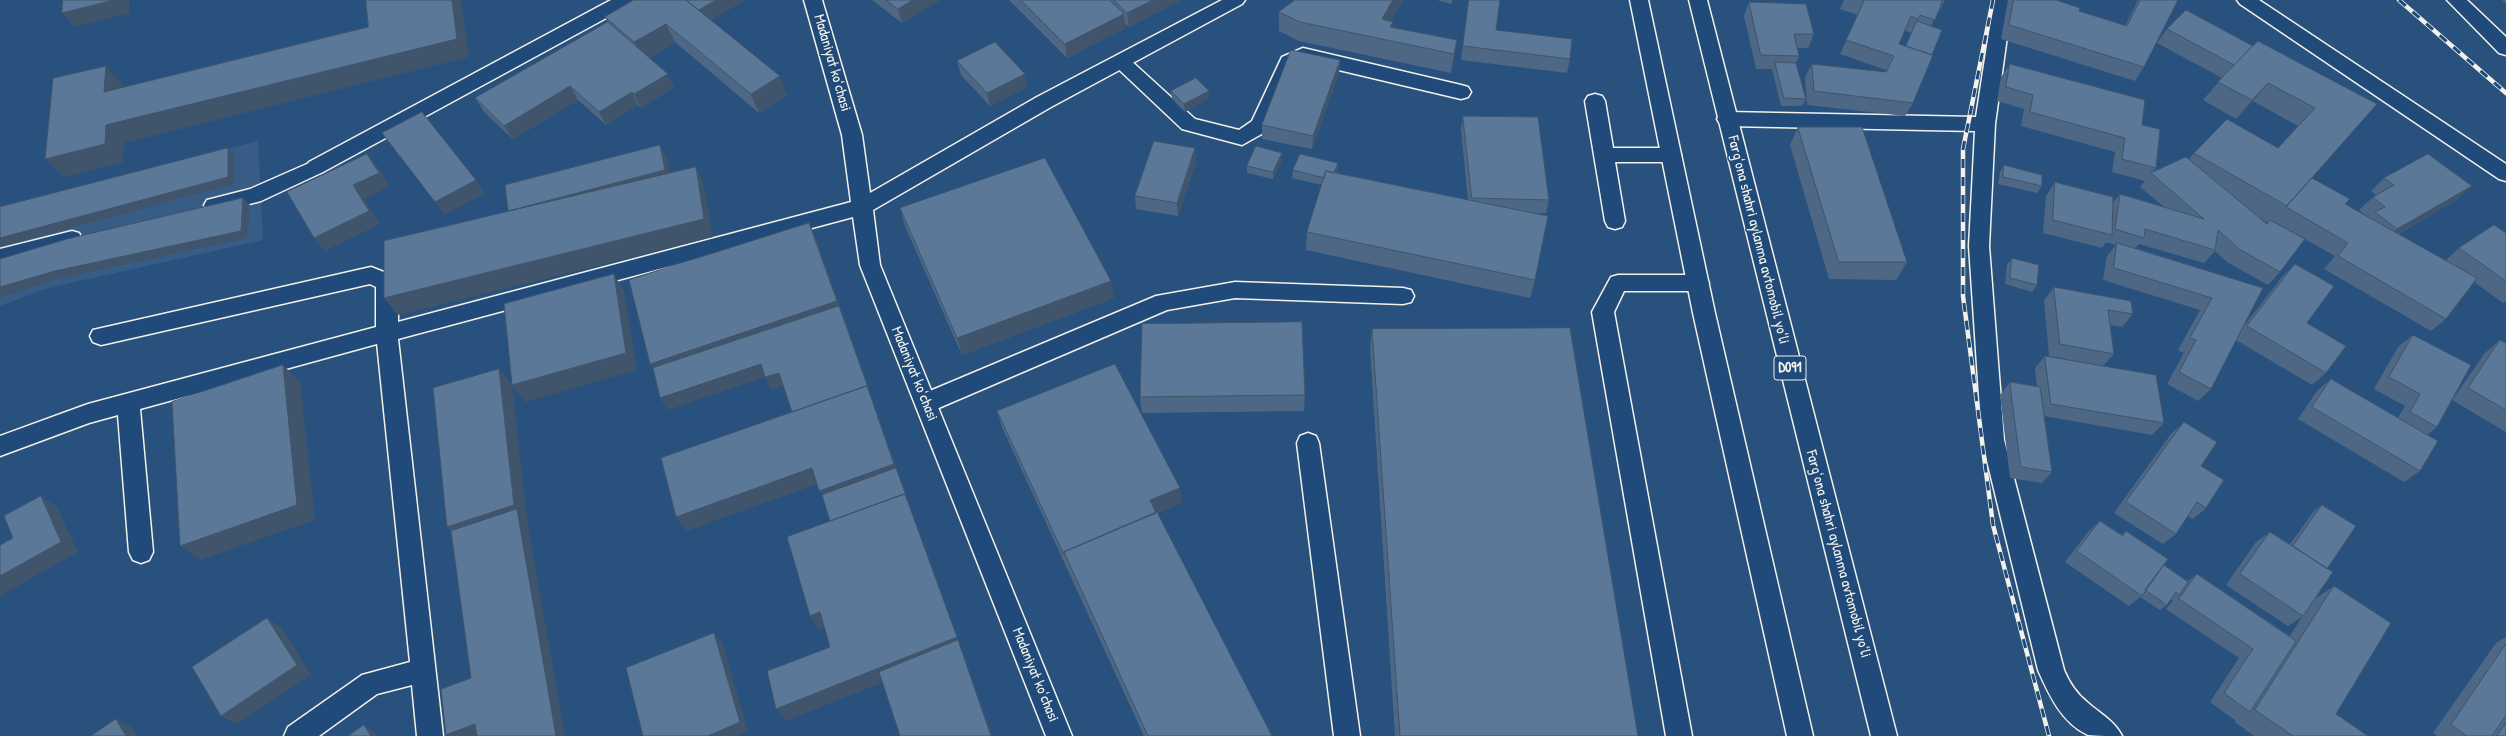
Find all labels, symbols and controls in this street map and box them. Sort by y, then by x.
street label: Madaniyat koʻchasi [810,12,854,114]
street label: Fargʻona shahri aylanma avtomobil yoʻli [1723,134,1793,346]
street label: Madaniyat koʻchasi [887,324,941,424]
road number: D091 [1774,356,1806,380]
street label: Fargʻona shahri aylanma avtomobil yoʻli [1802,448,1874,660]
street label: Madaniyat koʻchasi [1008,625,1062,725]

